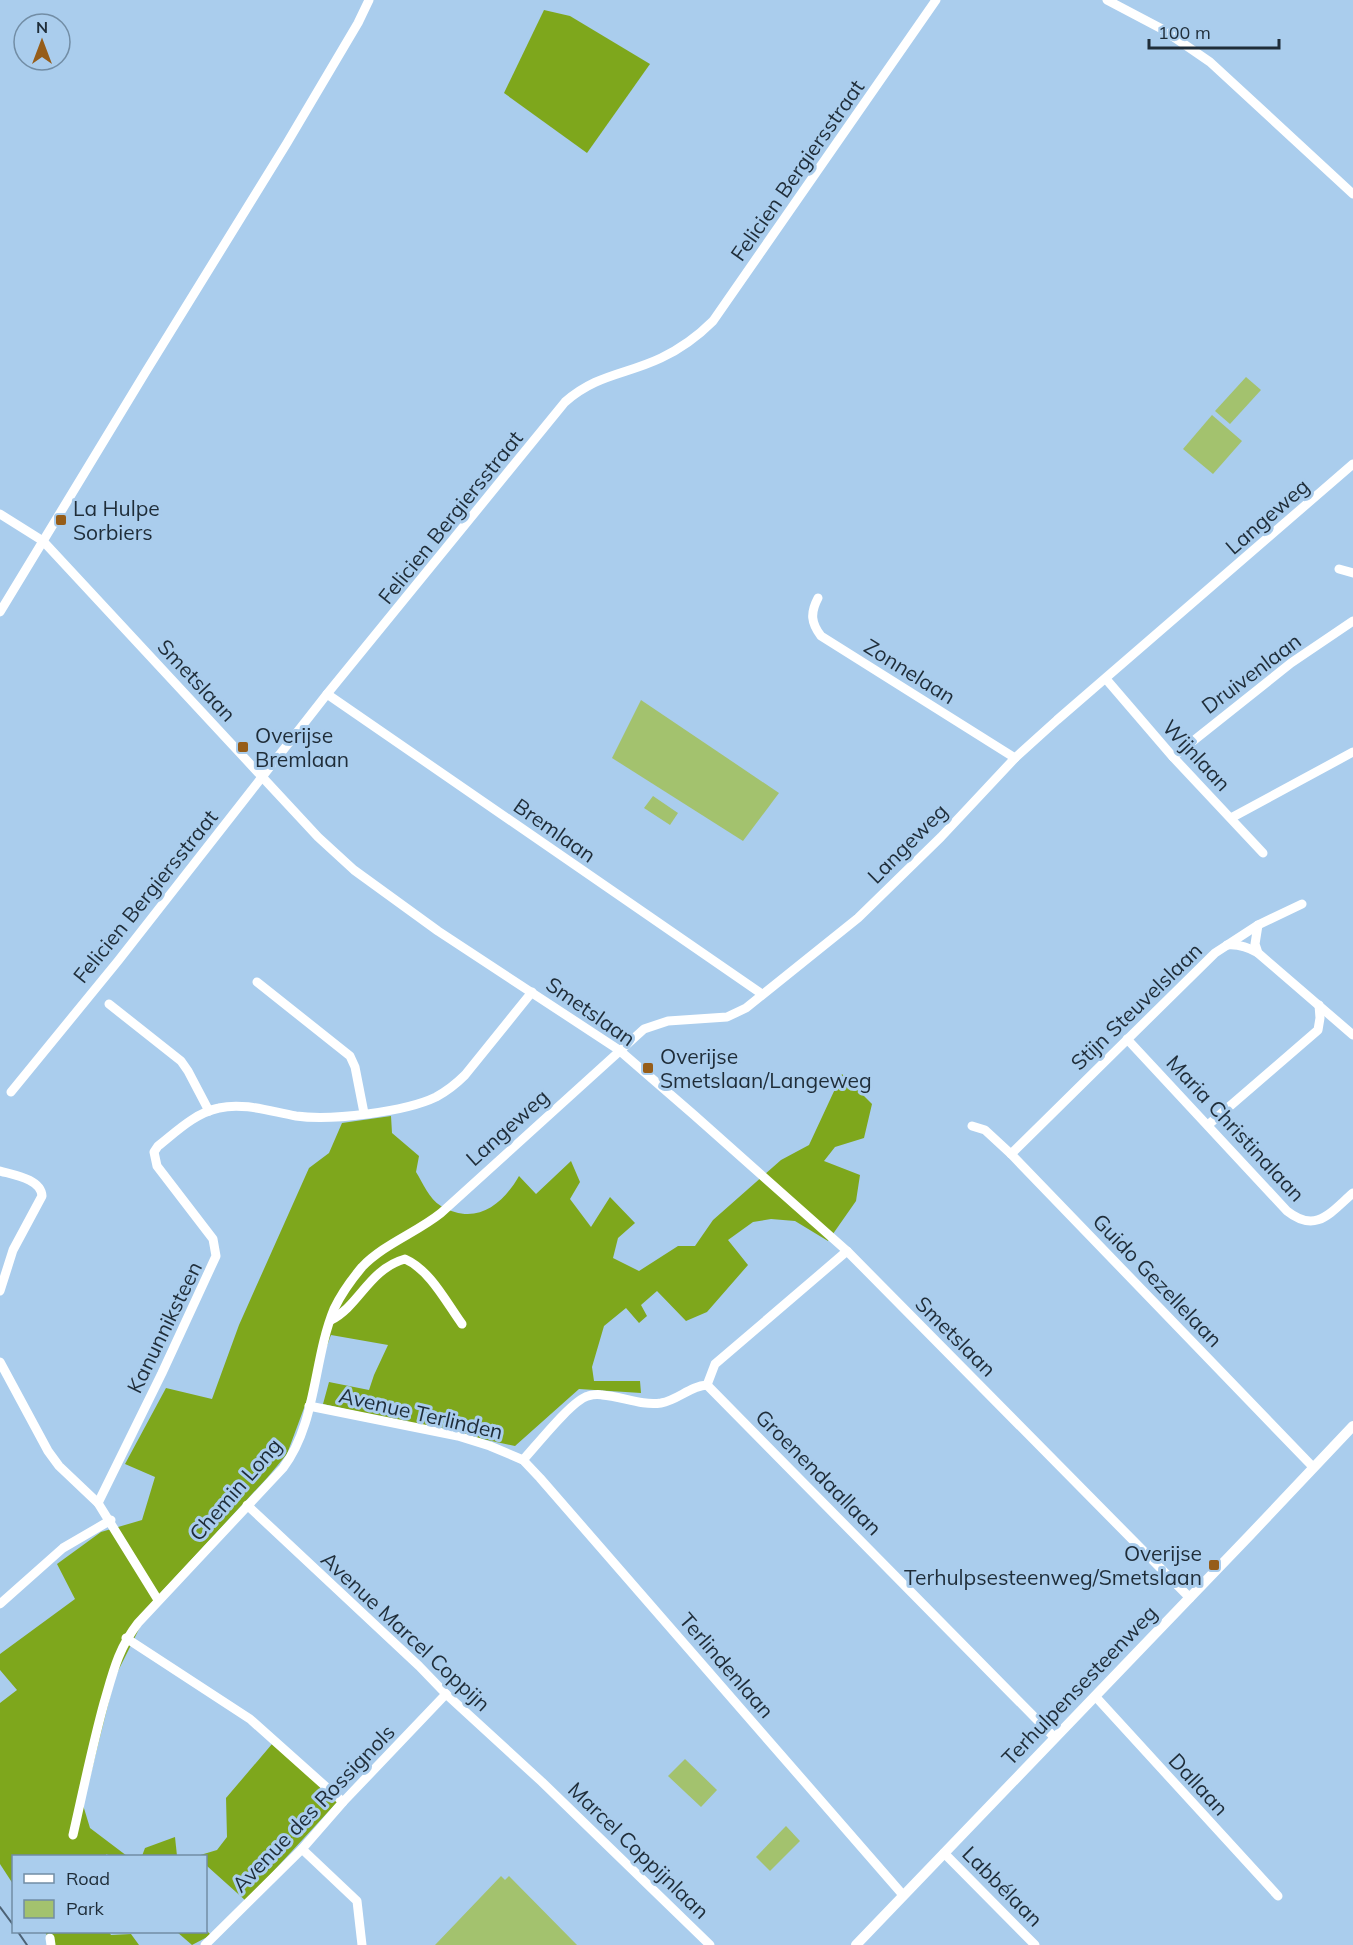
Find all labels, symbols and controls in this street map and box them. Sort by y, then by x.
north arrow [12,12,72,72]
scale bar [1149,12,1280,50]
text: N [36,17,48,37]
text: 100 m [1158,21,1211,44]
street label: Felicien Bergiersstraat [725,74,869,266]
street label: Felicien Bergiersstraat [372,425,528,609]
street label: Langeweg [1220,473,1314,559]
place label: La Hulpe Sorbiers [73,495,160,545]
marker: La Hulpe Sorbiers [54,513,68,527]
street label: Druivenlaan [1196,627,1306,719]
street label: Smetslaan [152,633,242,727]
street label: Zonnelaan [860,633,960,709]
street label: Wijnlaan [1157,714,1237,796]
place label: Overijse Bremlaan [255,722,349,772]
marker: Overijse Bremlaan [236,740,250,754]
street label: Bremlaan [509,792,601,868]
street label: Langeweg [862,798,952,888]
street label: Felicien Bergiersstraat [67,804,223,988]
street label: Stijn Steuvelslaan [1065,937,1207,1075]
street label: Smetslaan [541,971,641,1051]
place label: Overijse Smetslaan/Langeweg [660,1043,872,1093]
street label: Maria Christinalaan [1161,1049,1311,1207]
marker: Overijse Smetslaan/Langeweg [641,1061,655,1075]
street label: Langeweg [460,1083,554,1171]
street label: Guido Gezellelaan [1088,1208,1228,1352]
street label: Kanunniksteen [121,1257,207,1397]
street label: Smetslaan [910,1290,1002,1382]
street label: Avenue Terlinden [337,1382,505,1444]
street label: Groenendaallaan [751,1404,887,1540]
street label: Chemin Long [183,1432,287,1546]
place label: Overijse Terhulpsesteenweg/Smetslaan [904,1540,1202,1590]
street label: Avenue Marcel Coppijn [316,1546,496,1716]
marker: Overijse Terhulpsesteenweg/Smetslaan [1207,1558,1221,1572]
street label: Terhulpensesteenweg [996,1600,1162,1770]
street label: Terlindenlaan [674,1607,780,1723]
street label: Avenue des Rossignols [226,1719,400,1897]
street label: Dallaan [1164,1747,1234,1821]
street label: Marcel Coppijnlaan [563,1776,715,1924]
street label: Labbélaan [957,1840,1049,1932]
legend [12,1855,207,1933]
text: Road [66,1867,110,1890]
text: Park [66,1897,105,1920]

